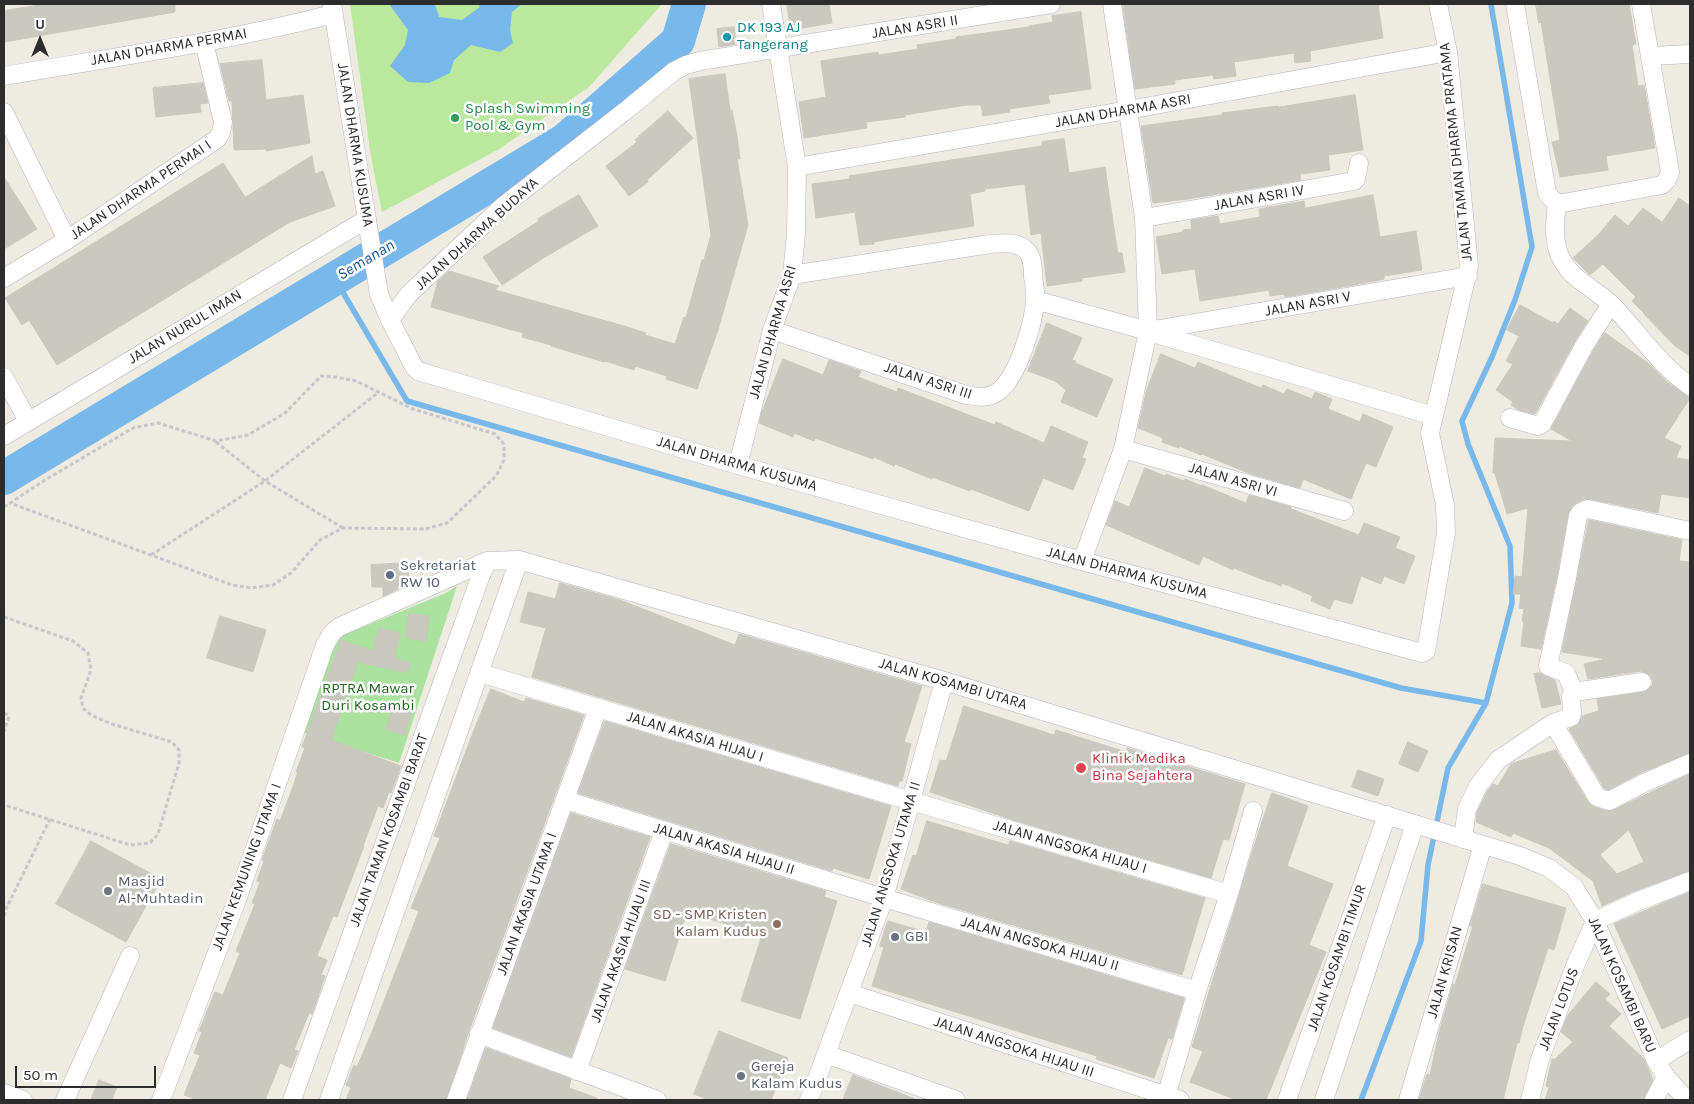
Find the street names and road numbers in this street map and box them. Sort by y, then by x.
street label: JALAN ASRI II [871,11,959,43]
street label: JALAN DHARMA PERMAI [90,24,248,70]
street label: JALAN TAMAN DHARMA PRATAMA [1436,42,1476,262]
street label: JALAN DHARMA KUSUMA [333,62,377,228]
street label: JALAN DHARMA ASRI [1054,90,1192,132]
street label: JALAN DHARMA PERMAI I [67,136,215,244]
street label: JALAN DHARMA BUDAYA [412,174,542,294]
street label: JALAN ASRI IV [1212,181,1306,215]
street label: JALAN DHARMA ASRI [745,263,801,401]
street label: JALAN NURUL IMAN [125,286,245,368]
street label: JALAN ASRI V [1264,288,1352,320]
street label: JALAN ASRI III [882,358,974,404]
street label: JALAN DHARMA KUSUMA [655,432,819,496]
street label: JALAN ASRI VI [1187,459,1279,501]
street label: JALAN DHARMA KUSUMA [1045,543,1209,603]
street label: JALAN KOSAMBI UTARA [877,654,1029,714]
street label: JALAN AKASIA HIJAU I [624,708,766,766]
street label: JALAN TAMAN KOSAMBI BARAT [346,731,432,929]
street label: JALAN ANGSOKA UTAMA II [857,779,925,949]
street label: JALAN KEMUNING UTAMA I [208,781,286,953]
street label: JALAN ANGSOKA HIJAU I [991,816,1149,878]
street label: JALAN AKASIA HIJAU II [651,819,797,879]
street label: JALAN AKASIA UTAMA I [493,830,561,978]
street label: JALAN AKASIA HIJAU III [587,877,655,1025]
street label: JALAN KOSAMBI TIMUR [1303,882,1371,1034]
street label: JALAN ANGSOKA HIJAU II [959,913,1121,975]
street label: JALAN KOSAMBI BARU [1584,914,1660,1056]
street label: JALAN KRISAN [1423,924,1467,1020]
street label: JALAN LOTUS [1535,965,1583,1053]
street label: JALAN ANGSOKA HIJAU III [932,1013,1096,1081]

